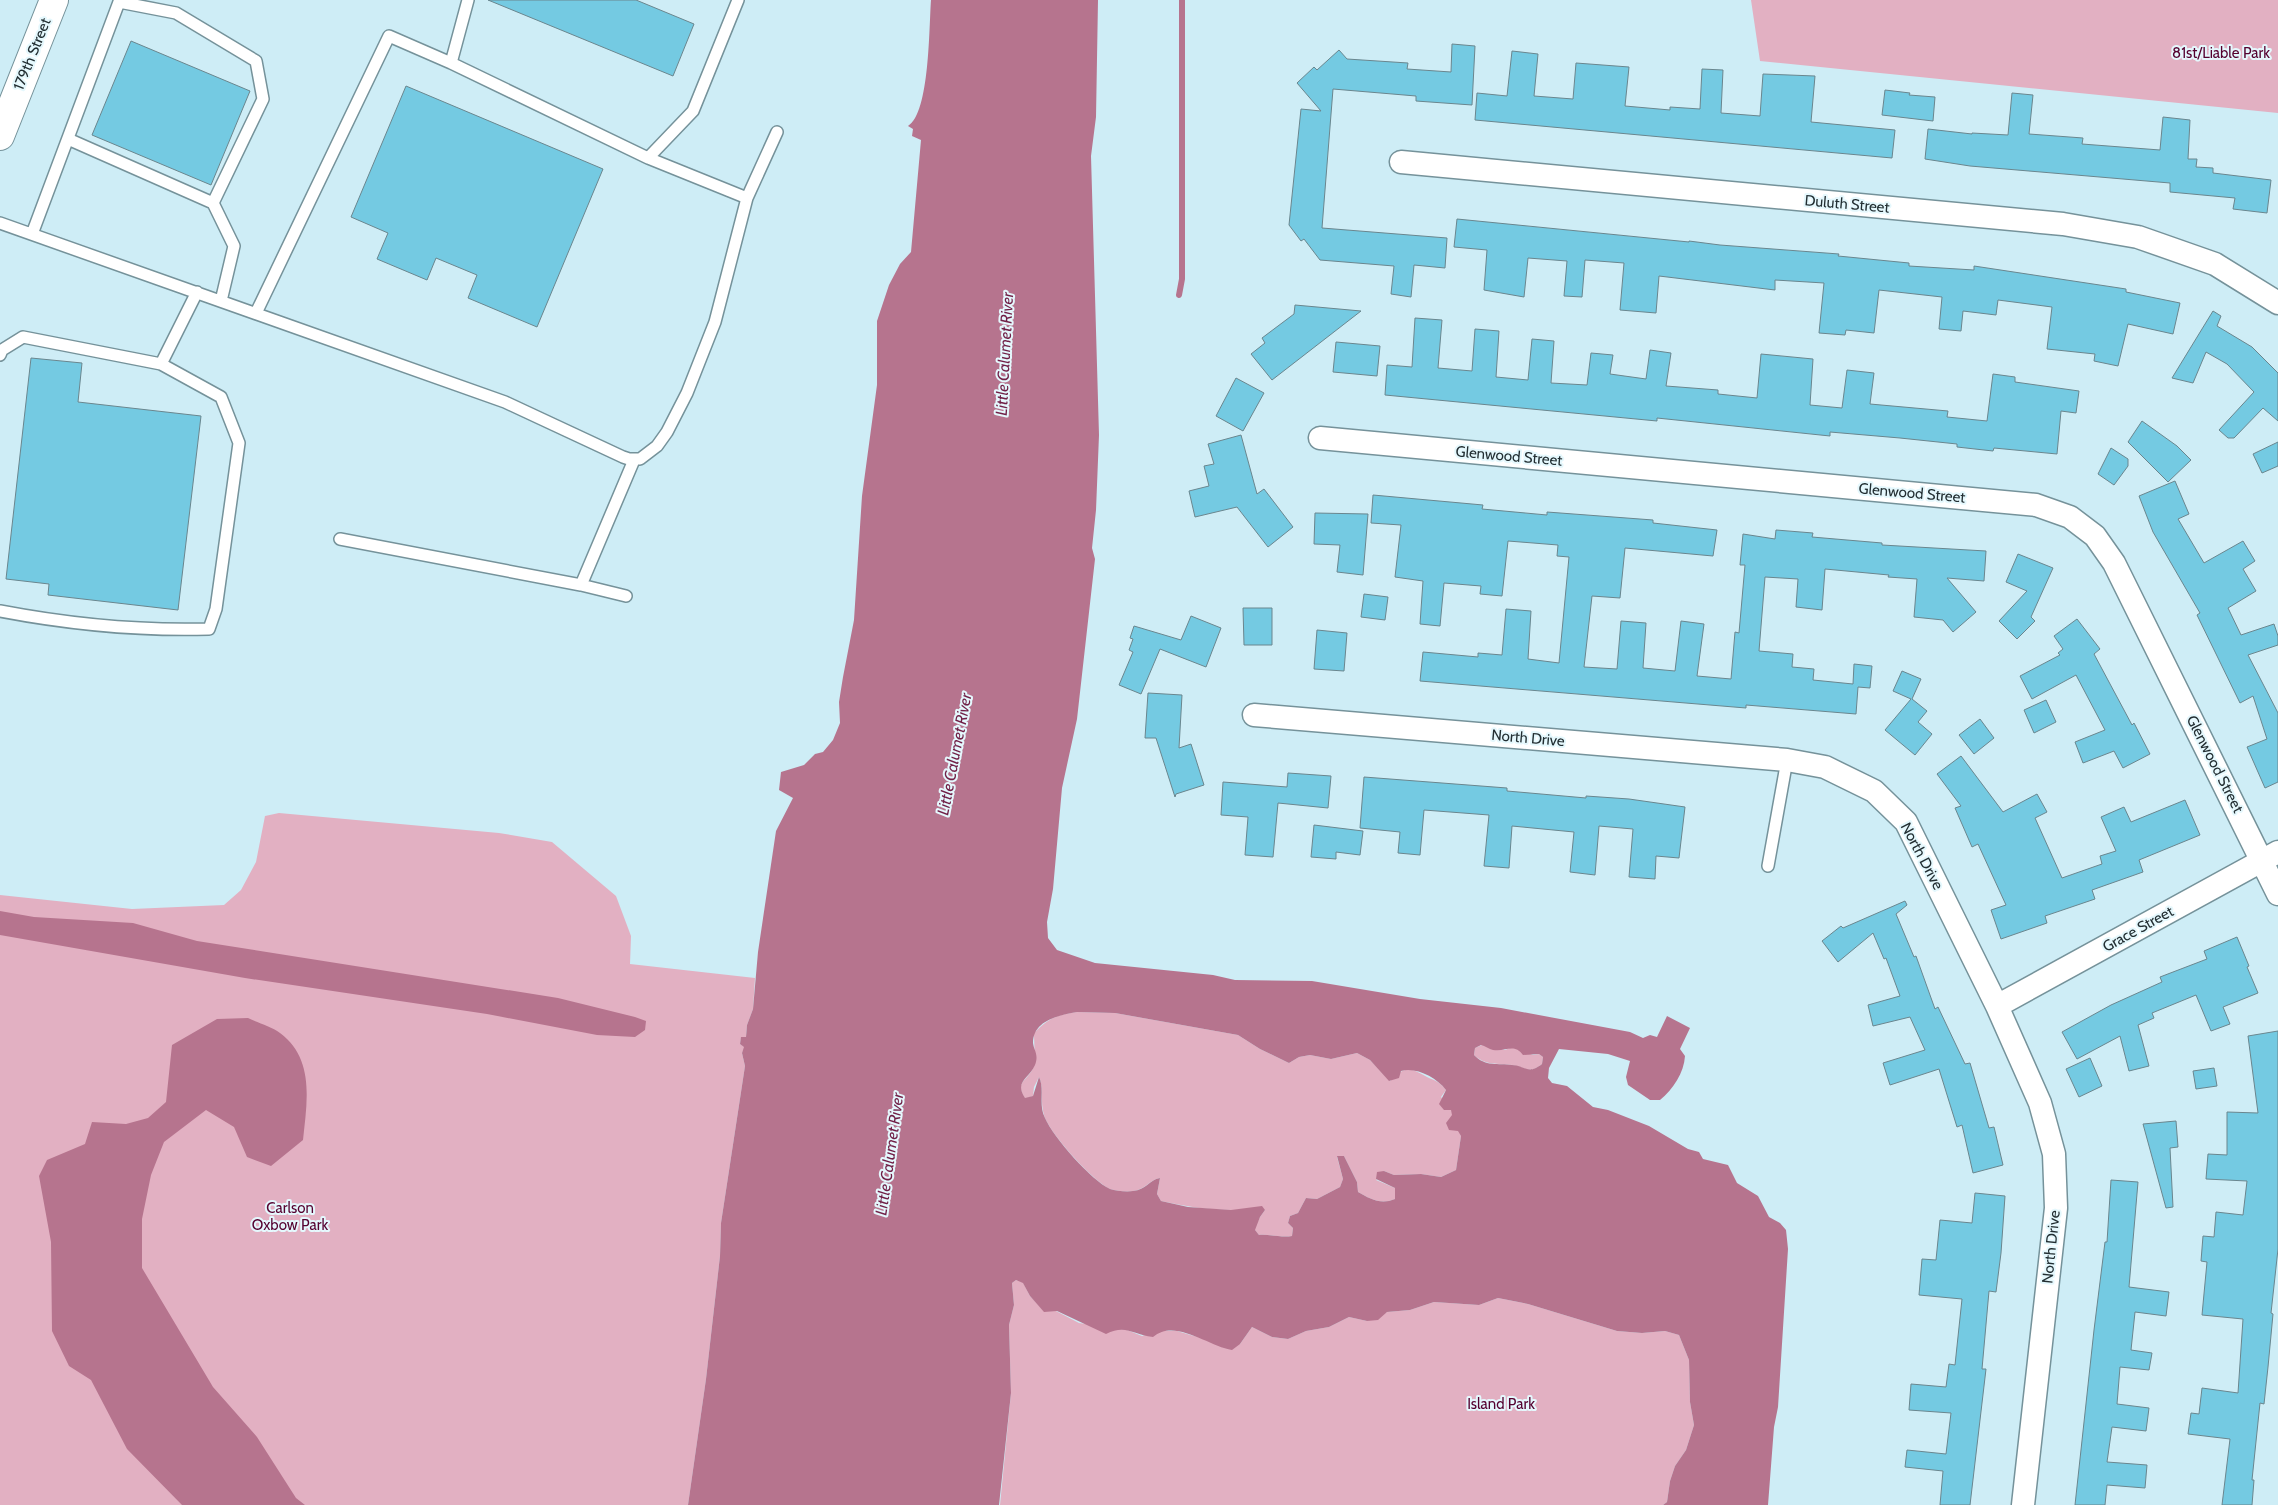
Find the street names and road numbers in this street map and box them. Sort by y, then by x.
street label: 179th Street [9,15,55,93]
street label: Duluth Street [1804,191,1890,217]
street label: Glenwood Street [1455,442,1563,470]
street label: Glenwood Street [1858,479,1966,507]
street label: Glenwood Street [2183,712,2247,816]
street label: North Drive [1491,726,1566,750]
street label: North Drive [1897,819,1947,893]
street label: Grace Street [2099,902,2177,956]
street label: North Drive [2038,1209,2064,1285]

